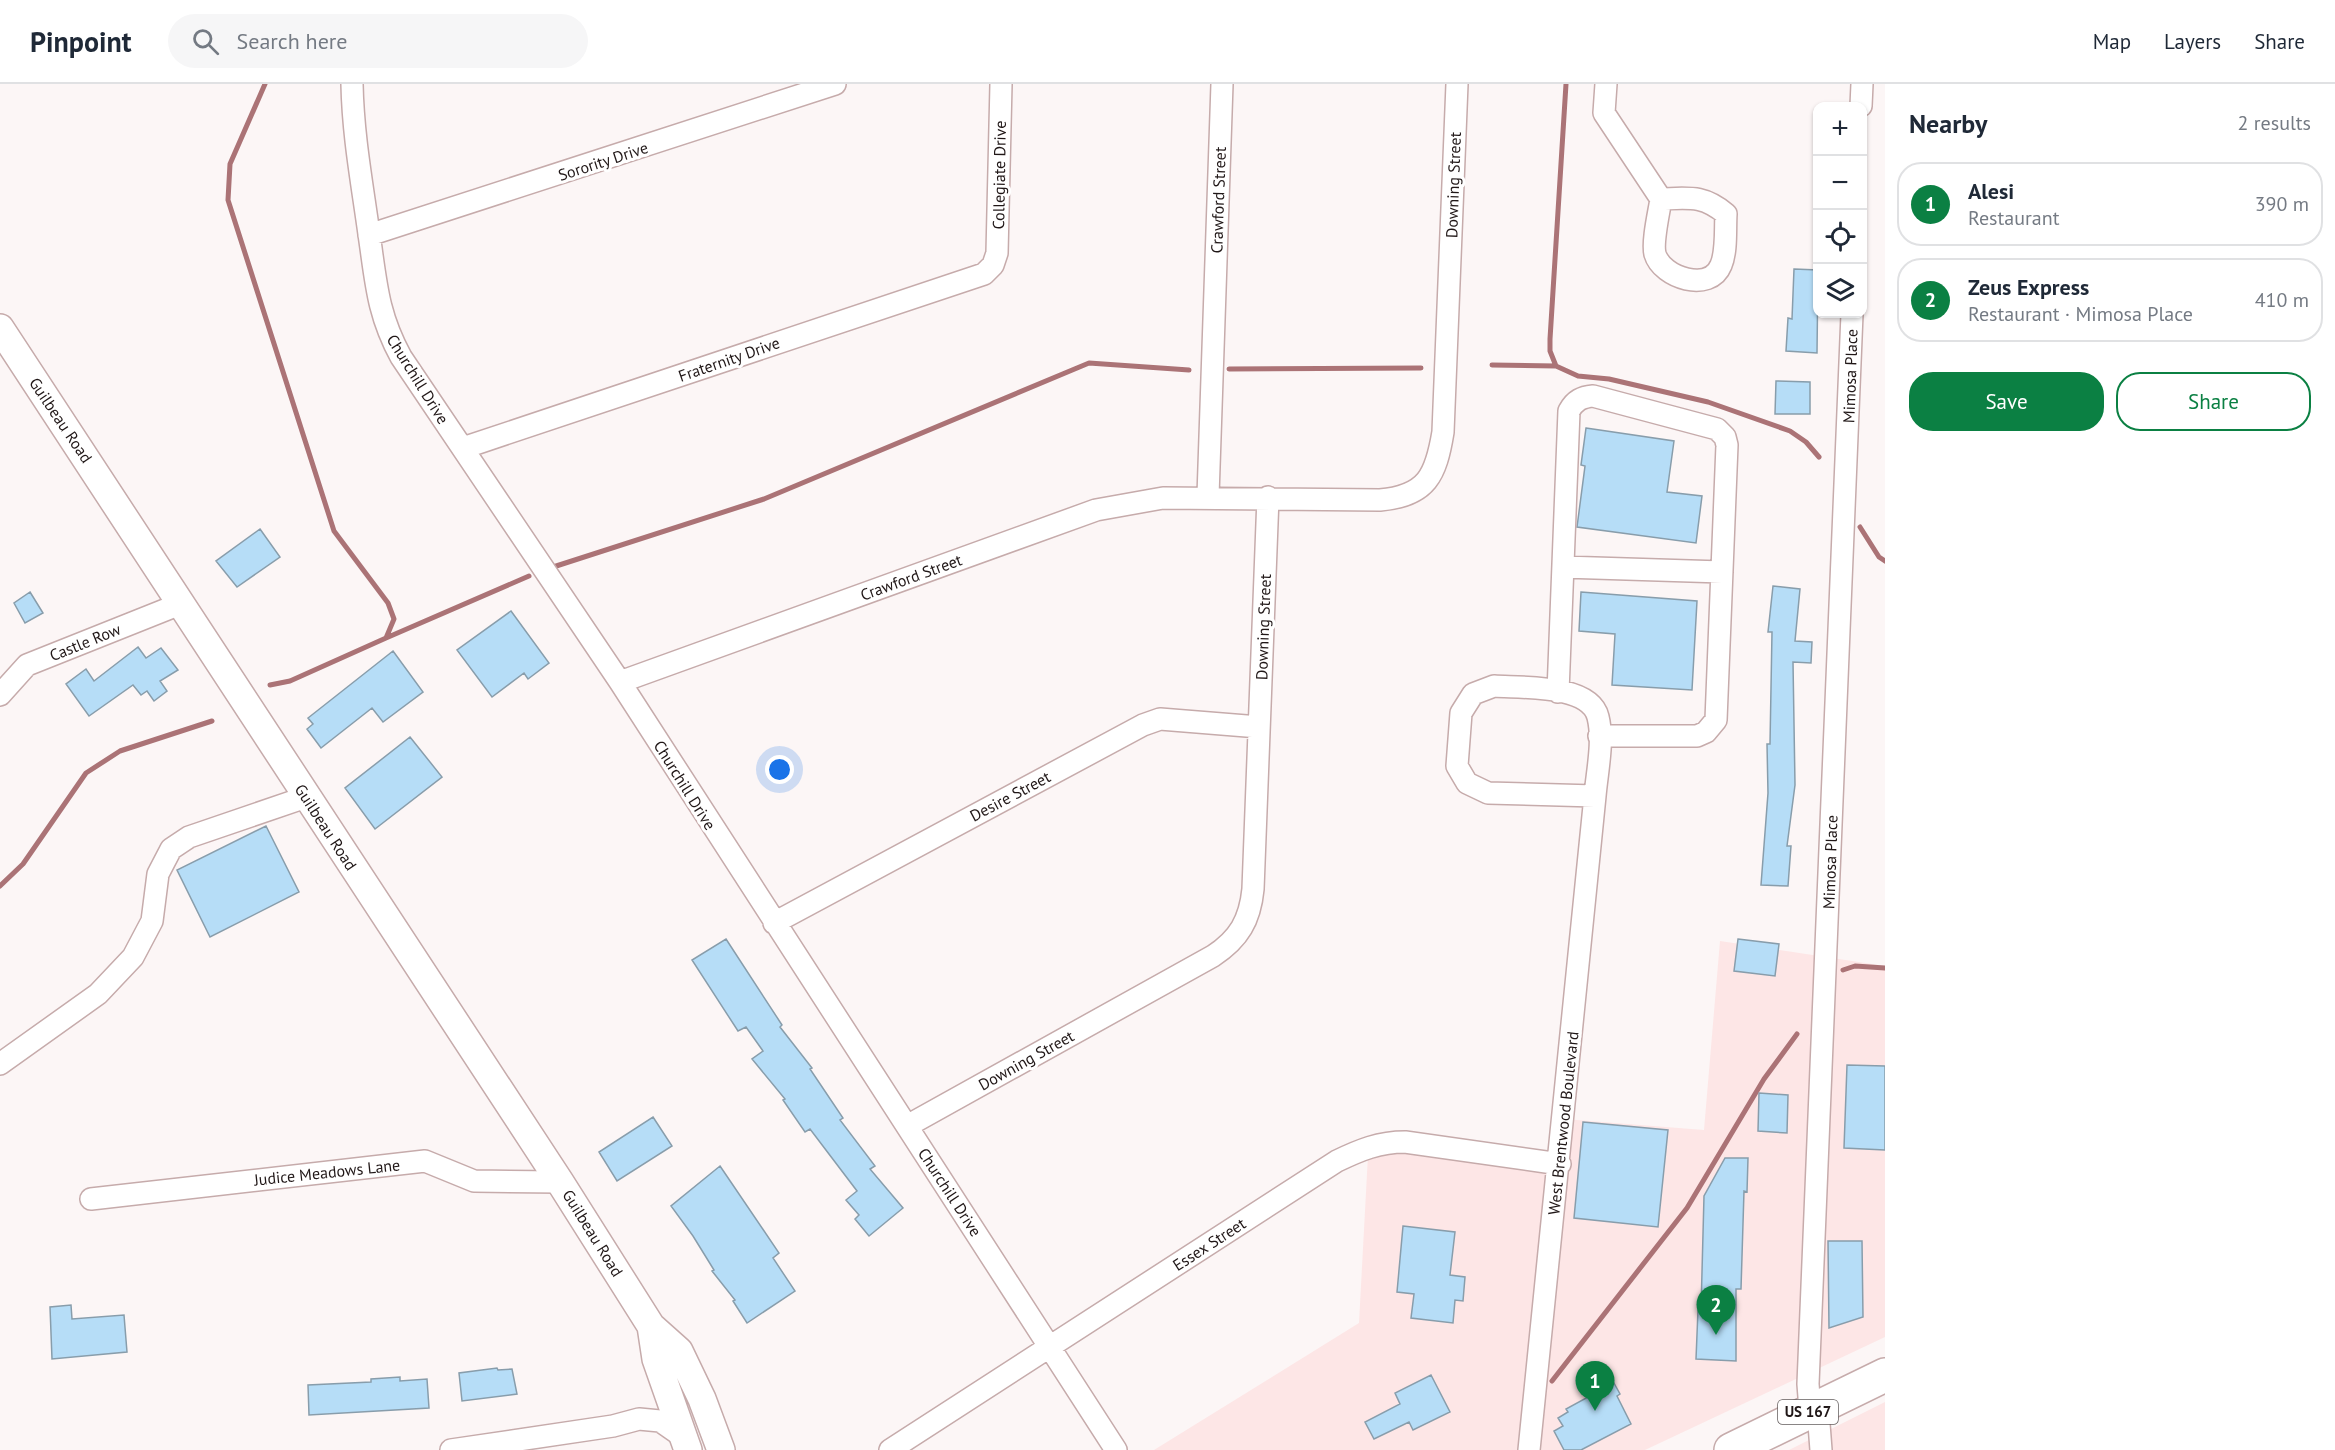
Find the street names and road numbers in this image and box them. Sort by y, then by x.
street label: Collegiate Drive [988,120,1010,230]
street label: Downing Street [1441,131,1465,238]
street label: Sorority Drive [556,137,650,185]
street label: Crawford Street [1206,146,1230,254]
street label: Mimosa Place [1838,329,1862,423]
street label: Churchill Drive [383,331,453,427]
street label: Fraternity Drive [676,332,782,386]
street label: Guilbeau Road [25,373,97,467]
street label: Crawford Street [857,549,965,605]
street label: Downing Street [1251,573,1275,680]
street label: Castle Row [47,619,124,665]
street label: Churchill Drive [650,737,720,833]
street label: Desire Street [966,766,1054,826]
street label: Guilbeau Road [291,780,361,874]
street label: Mimosa Place [1818,815,1842,909]
street label: Downing Street [975,1025,1078,1094]
street label: West Brentwood Boulevard [1543,1030,1583,1216]
street label: Churchill Drive [914,1144,986,1240]
street label: Judice Meadows Lane [252,1154,401,1190]
street label: Guilbeau Road [558,1186,628,1280]
street label: Essex Street [1169,1213,1250,1275]
road number: US 167 [1778,1400,1838,1424]

